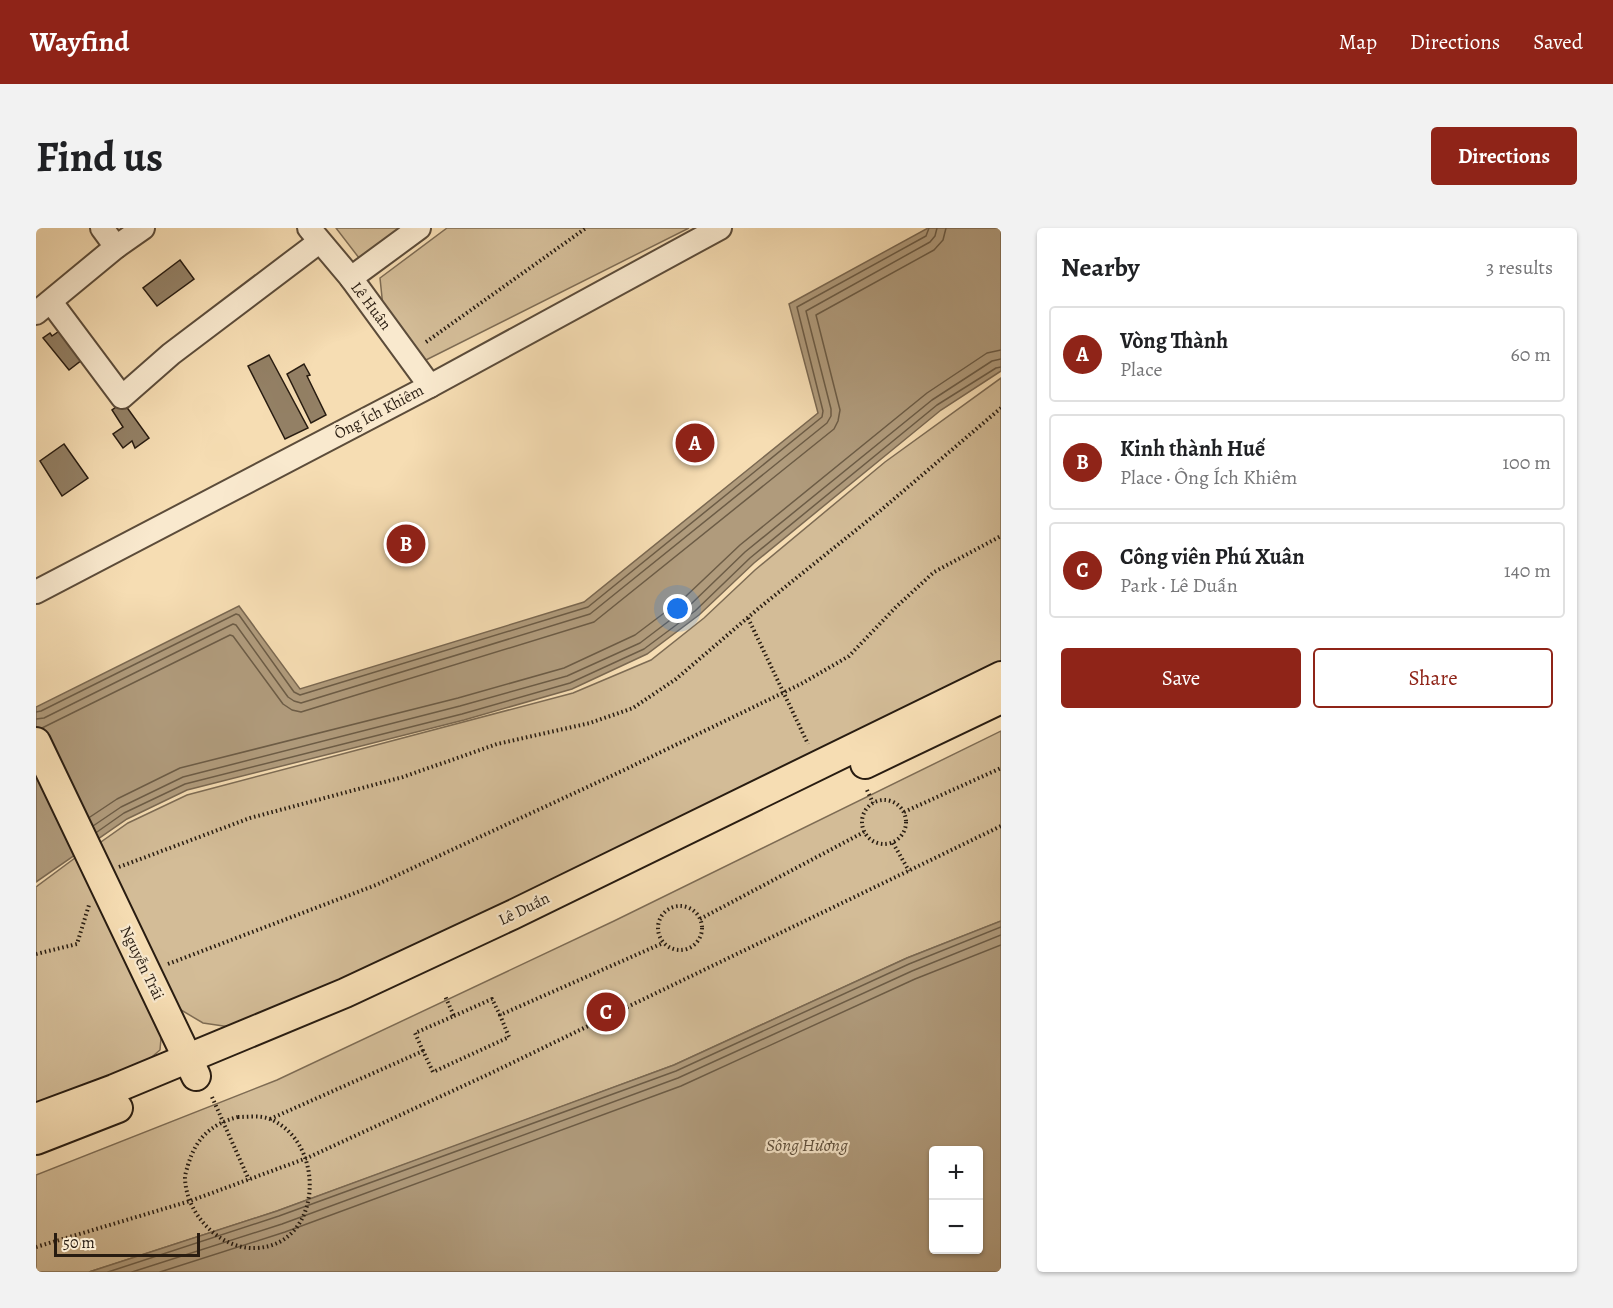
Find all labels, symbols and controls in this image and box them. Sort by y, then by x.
text: Wayfind [30,23,129,61]
text: Map [1339,28,1377,56]
text: Directions [1410,28,1500,56]
text: Saved [1533,28,1583,56]
button: Directions [1431,127,1577,185]
text: Find us [36,128,163,185]
text: Nearby [1061,250,1140,285]
text: 3 results [1486,254,1553,281]
street label: Lê Huân [346,277,397,335]
text: Vòng Thành [1120,326,1228,356]
text: A [1076,341,1089,368]
text: 60 m [1511,341,1551,368]
text: Place [1120,356,1162,383]
street label: Ông Ích Khiêm [330,379,428,445]
pin: A [676,420,714,466]
text: Kinh thành Huế [1120,434,1265,464]
text: B [1076,449,1089,476]
text: 100 m [1502,449,1551,476]
text: Place · Ông Ích Khiêm [1120,464,1297,491]
pin: B [386,522,425,566]
text: Công viên Phú Xuân [1120,542,1305,572]
text: C [1076,557,1089,584]
text: 140 m [1504,557,1551,584]
text: Park · Lê Duẩn [1120,572,1238,599]
your location [663,594,692,623]
button: Save [1061,648,1301,708]
button: Share [1313,648,1553,708]
street label: Lê Duẩn [495,887,554,931]
street label: Nguyễn Trãi [115,922,169,1004]
pin: C [586,990,626,1034]
water label: Sông Hương [766,1133,848,1157]
map controls [929,1146,983,1254]
button: + [929,1146,983,1200]
button: − [929,1200,983,1254]
scale bar [54,1230,200,1258]
text: 50 m [63,1232,95,1254]

